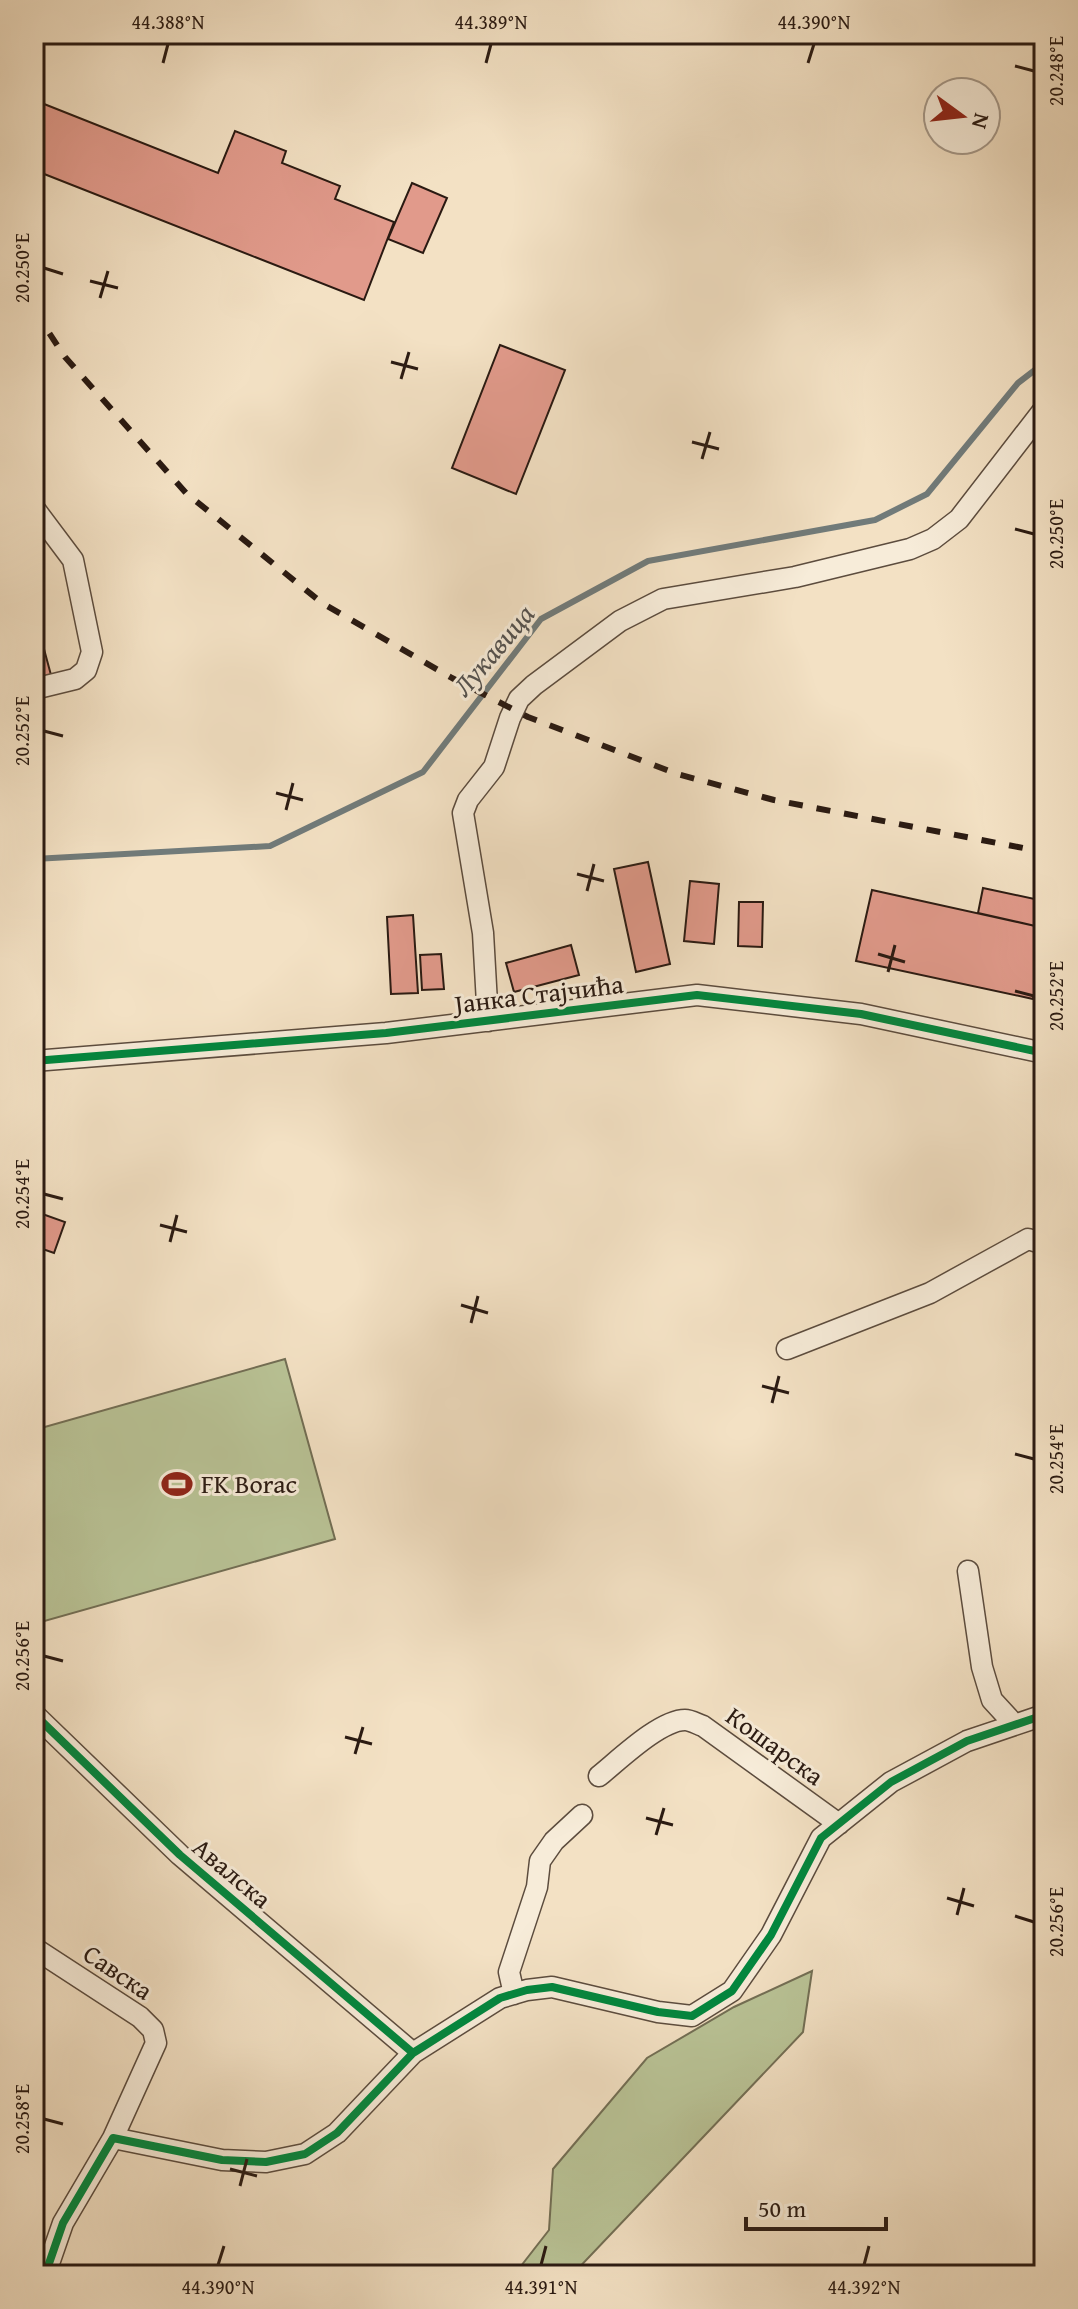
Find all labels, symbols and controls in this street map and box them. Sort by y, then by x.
text: 44.388°N [131,7,205,36]
text: 44.389°N [454,7,528,36]
text: 44.390°N [777,7,851,36]
text: 20.248°E [1041,36,1070,106]
north arrow [922,76,1002,156]
text: N [964,110,999,133]
text: 20.250°E [7,233,36,303]
text: 20.250°E [1041,499,1070,569]
water label: Лукавица [442,595,543,705]
text: 20.252°E [7,696,36,766]
text: 20.252°E [1041,961,1070,1031]
street label: Јанка Стајчића [449,964,626,1024]
text: 20.254°E [7,1159,36,1229]
text: 20.254°E [1041,1424,1070,1494]
place label: FK Borac [201,1464,297,1503]
sports icon: FK Borac [160,1467,194,1501]
text: 20.256°E [7,1621,36,1691]
street label: Кошарска [718,1697,833,1795]
street label: Авалска [184,1828,281,1918]
text: 20.256°E [1041,1887,1070,1957]
street label: Савска [76,1934,161,2010]
text: 20.258°E [7,2084,36,2154]
scale bar [746,2181,886,2231]
text: 50 m [758,2191,806,2226]
text: 44.390°N [181,2272,255,2301]
text: 44.391°N [504,2272,578,2301]
text: 44.392°N [827,2272,901,2301]

